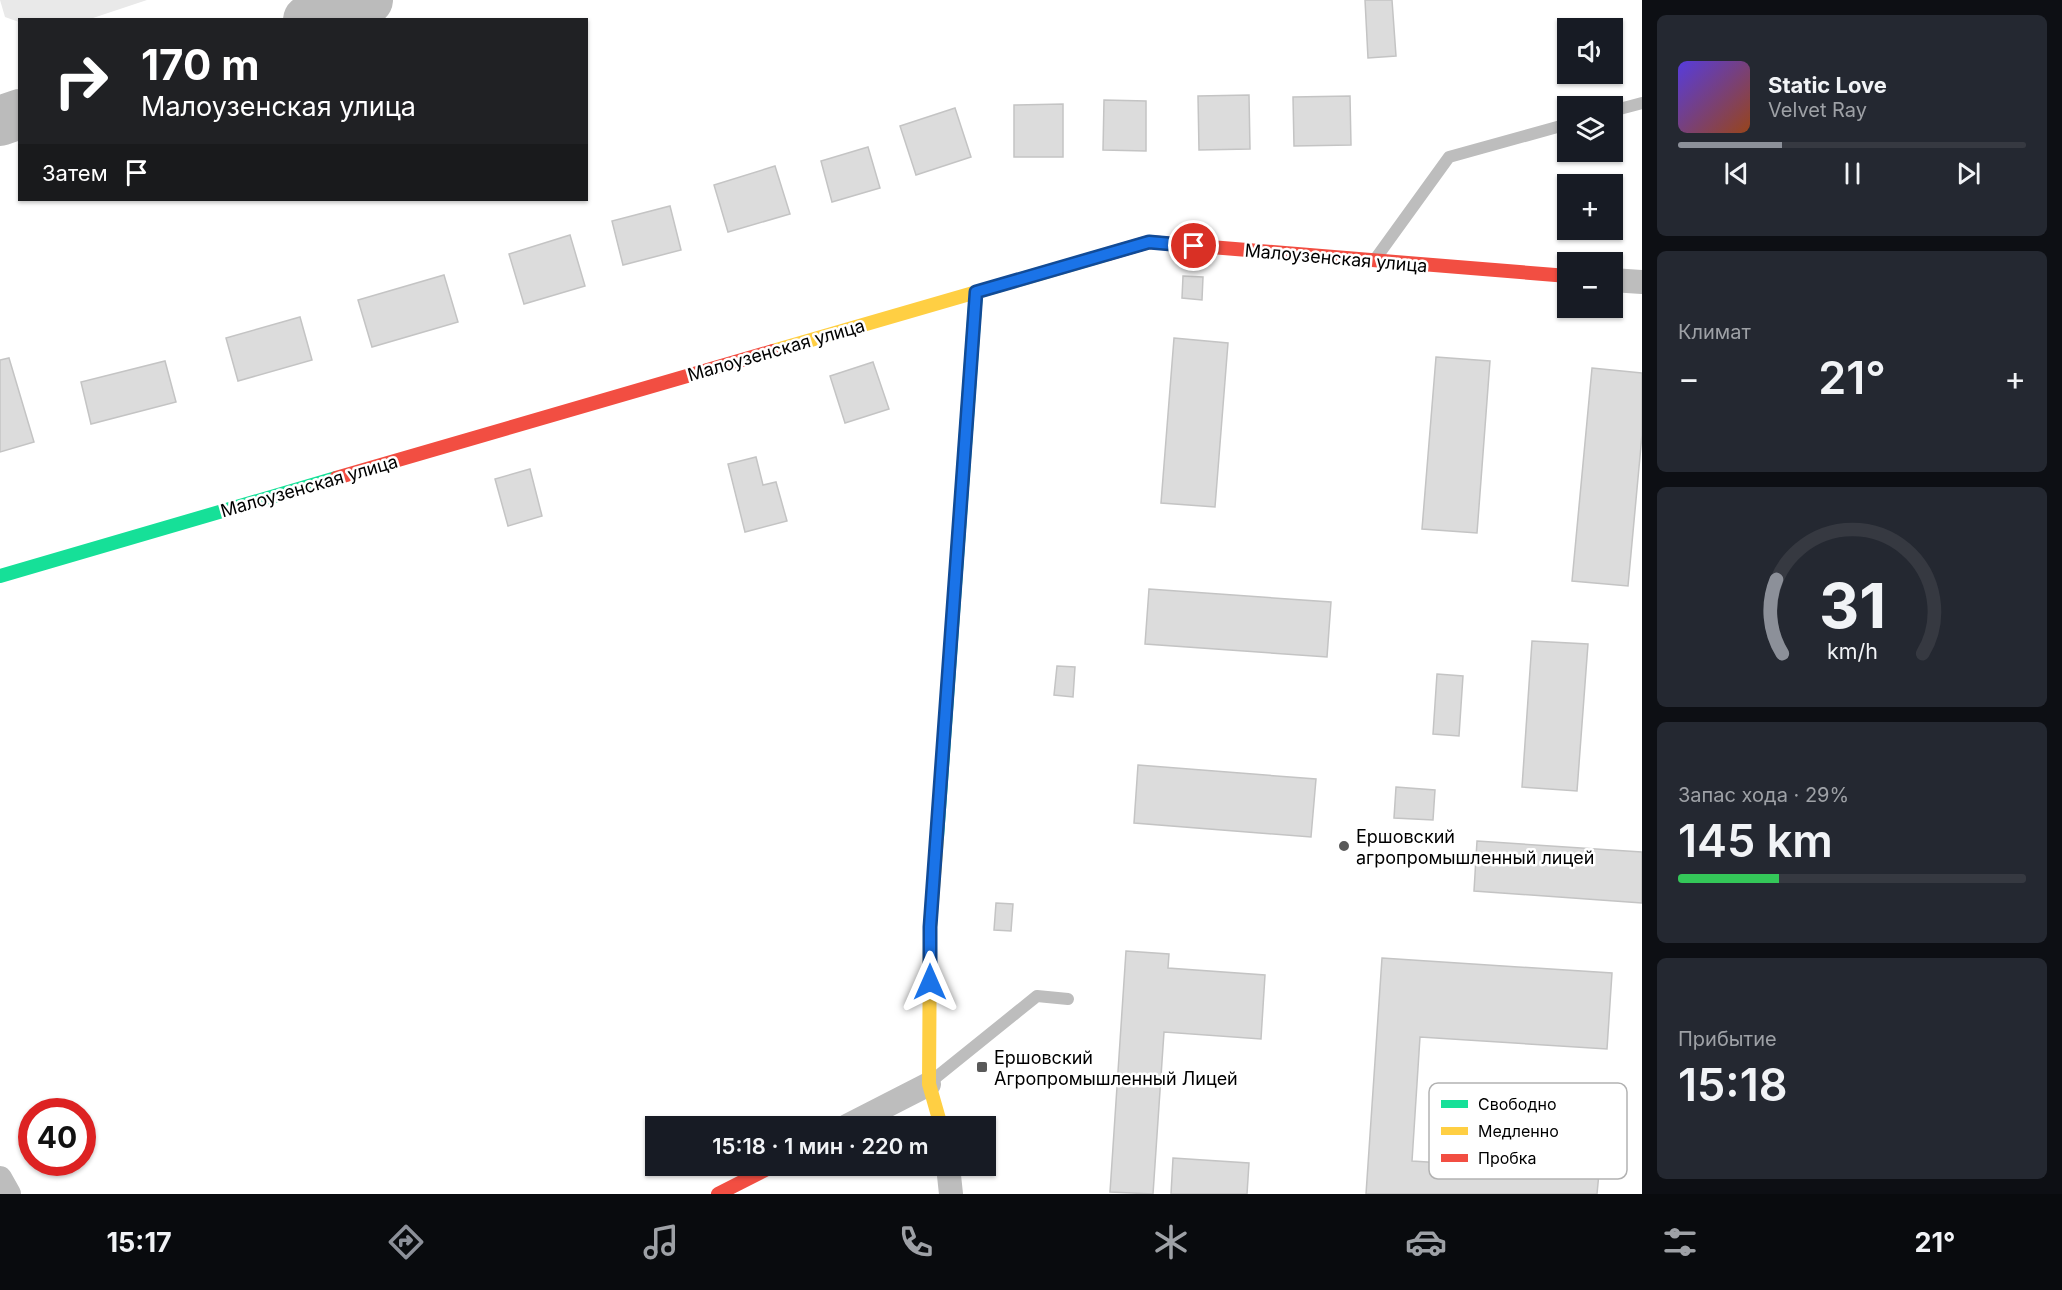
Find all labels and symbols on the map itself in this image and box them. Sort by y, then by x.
pin [1168,220,1219,271]
street label: Малоузенская улица [1244,240,1428,276]
street label: Малоузенская улица [685,315,867,385]
street label: Малоузенская улица [218,451,400,521]
place label: Ершовский агропромышленный лицей [1356,826,1594,868]
marker: Ершовский агропромышленный лицей [1337,839,1351,853]
position arrow [898,950,962,1014]
place label: Ершовский Агропромышленный Лицей [994,1047,1238,1089]
marker: Ершовский Агропромышленный Лицей [975,1060,989,1074]
legend [1429,1083,1627,1179]
text: Свободно [1478,1094,1557,1114]
speed limit sign: 40 [18,1098,96,1176]
text: Медленно [1478,1121,1559,1141]
text: Пробка [1478,1148,1536,1168]

